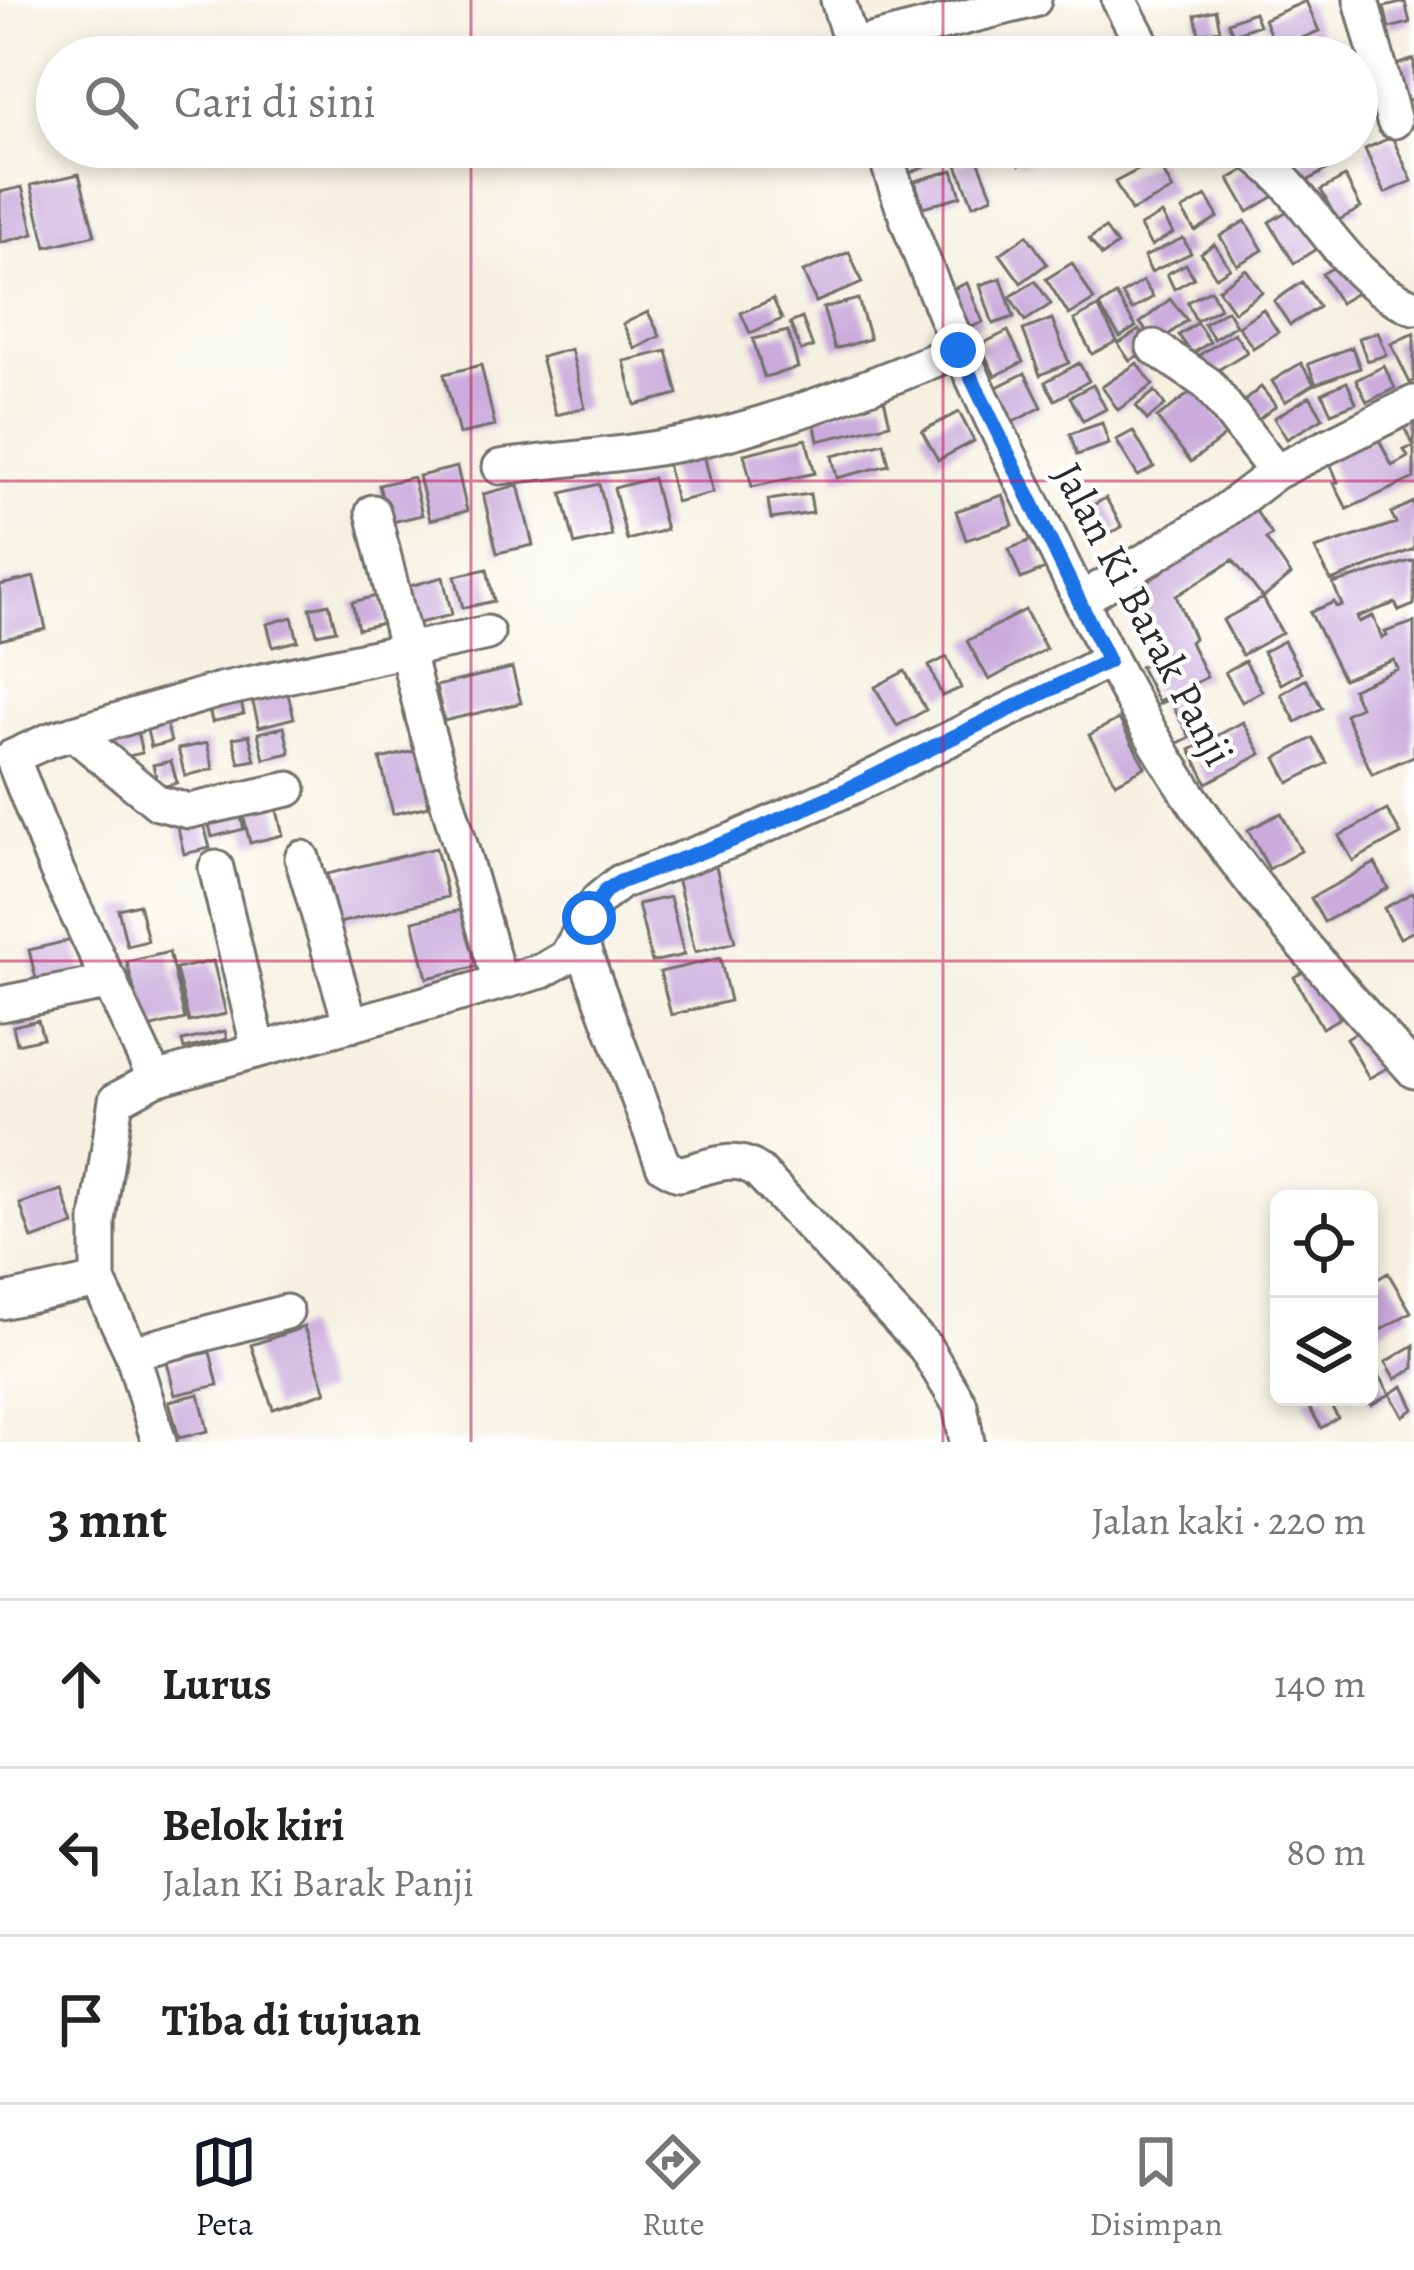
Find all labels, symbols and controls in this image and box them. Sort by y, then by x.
search box [36,36,1378,168]
icon: search [78,69,144,135]
text: Cari di sini [174,71,376,133]
route end [931,323,985,377]
street label: Jalan Ki Barak Panji [1040,452,1248,776]
route start [562,891,616,945]
map controls [1270,1190,1378,1406]
button: locate [1270,1190,1378,1298]
button: layers [1270,1298,1378,1406]
text: 3 mnt [48,1485,167,1555]
text: Jalan kaki · 220 m [1091,1494,1366,1547]
icon: ahead [48,1651,114,1717]
text: Lurus [162,1653,272,1715]
text: 140 m [1274,1657,1366,1710]
text: Belok kiri [162,1794,345,1856]
icon: left [48,1819,114,1885]
text: 80 m [1286,1825,1366,1878]
text: Jalan Ki Barak Panji [162,1856,474,1909]
icon: arrive [48,1987,114,2053]
text: Tiba di tujuan [162,1989,421,2051]
tab: Peta [191,2129,257,2246]
tab: Rute [640,2129,706,2246]
tab: Disimpan [1089,2129,1223,2246]

